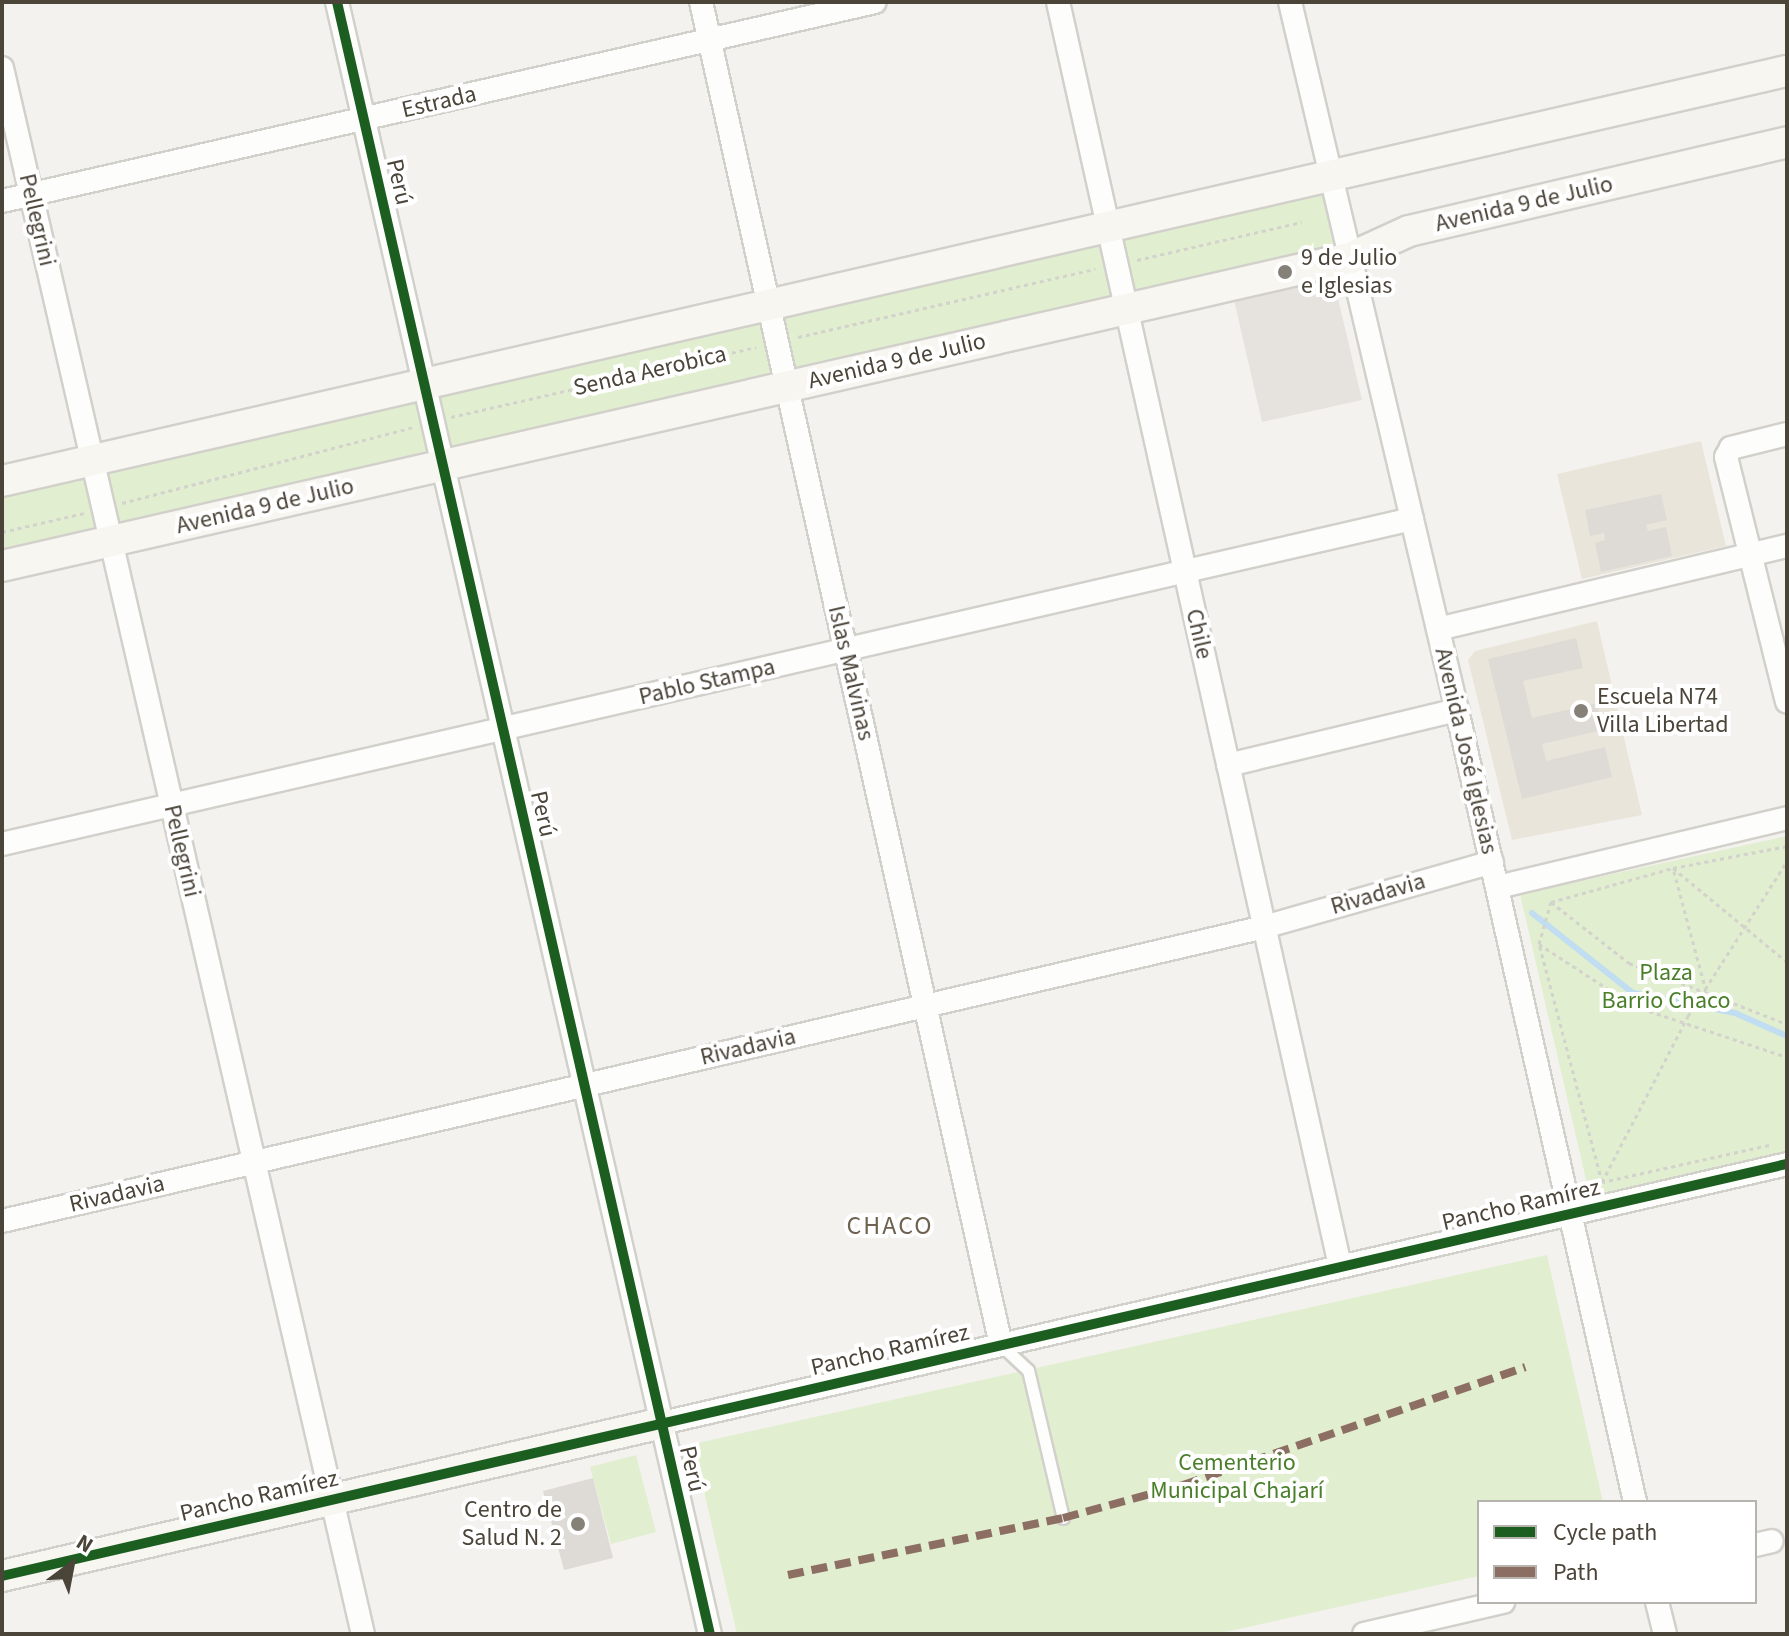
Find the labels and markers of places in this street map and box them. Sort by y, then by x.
place label: 9 de Julio e Iglesias [1301,244,1397,300]
marker: 9 de Julio e Iglesias [1276,263,1294,281]
place label: Escuela N74 Villa Libertad [1597,683,1728,739]
marker: Escuela N74 Villa Libertad [1572,702,1590,720]
place label: Centro de Salud N. 2 [462,1496,562,1552]
marker: Centro de Salud N. 2 [569,1515,587,1533]

